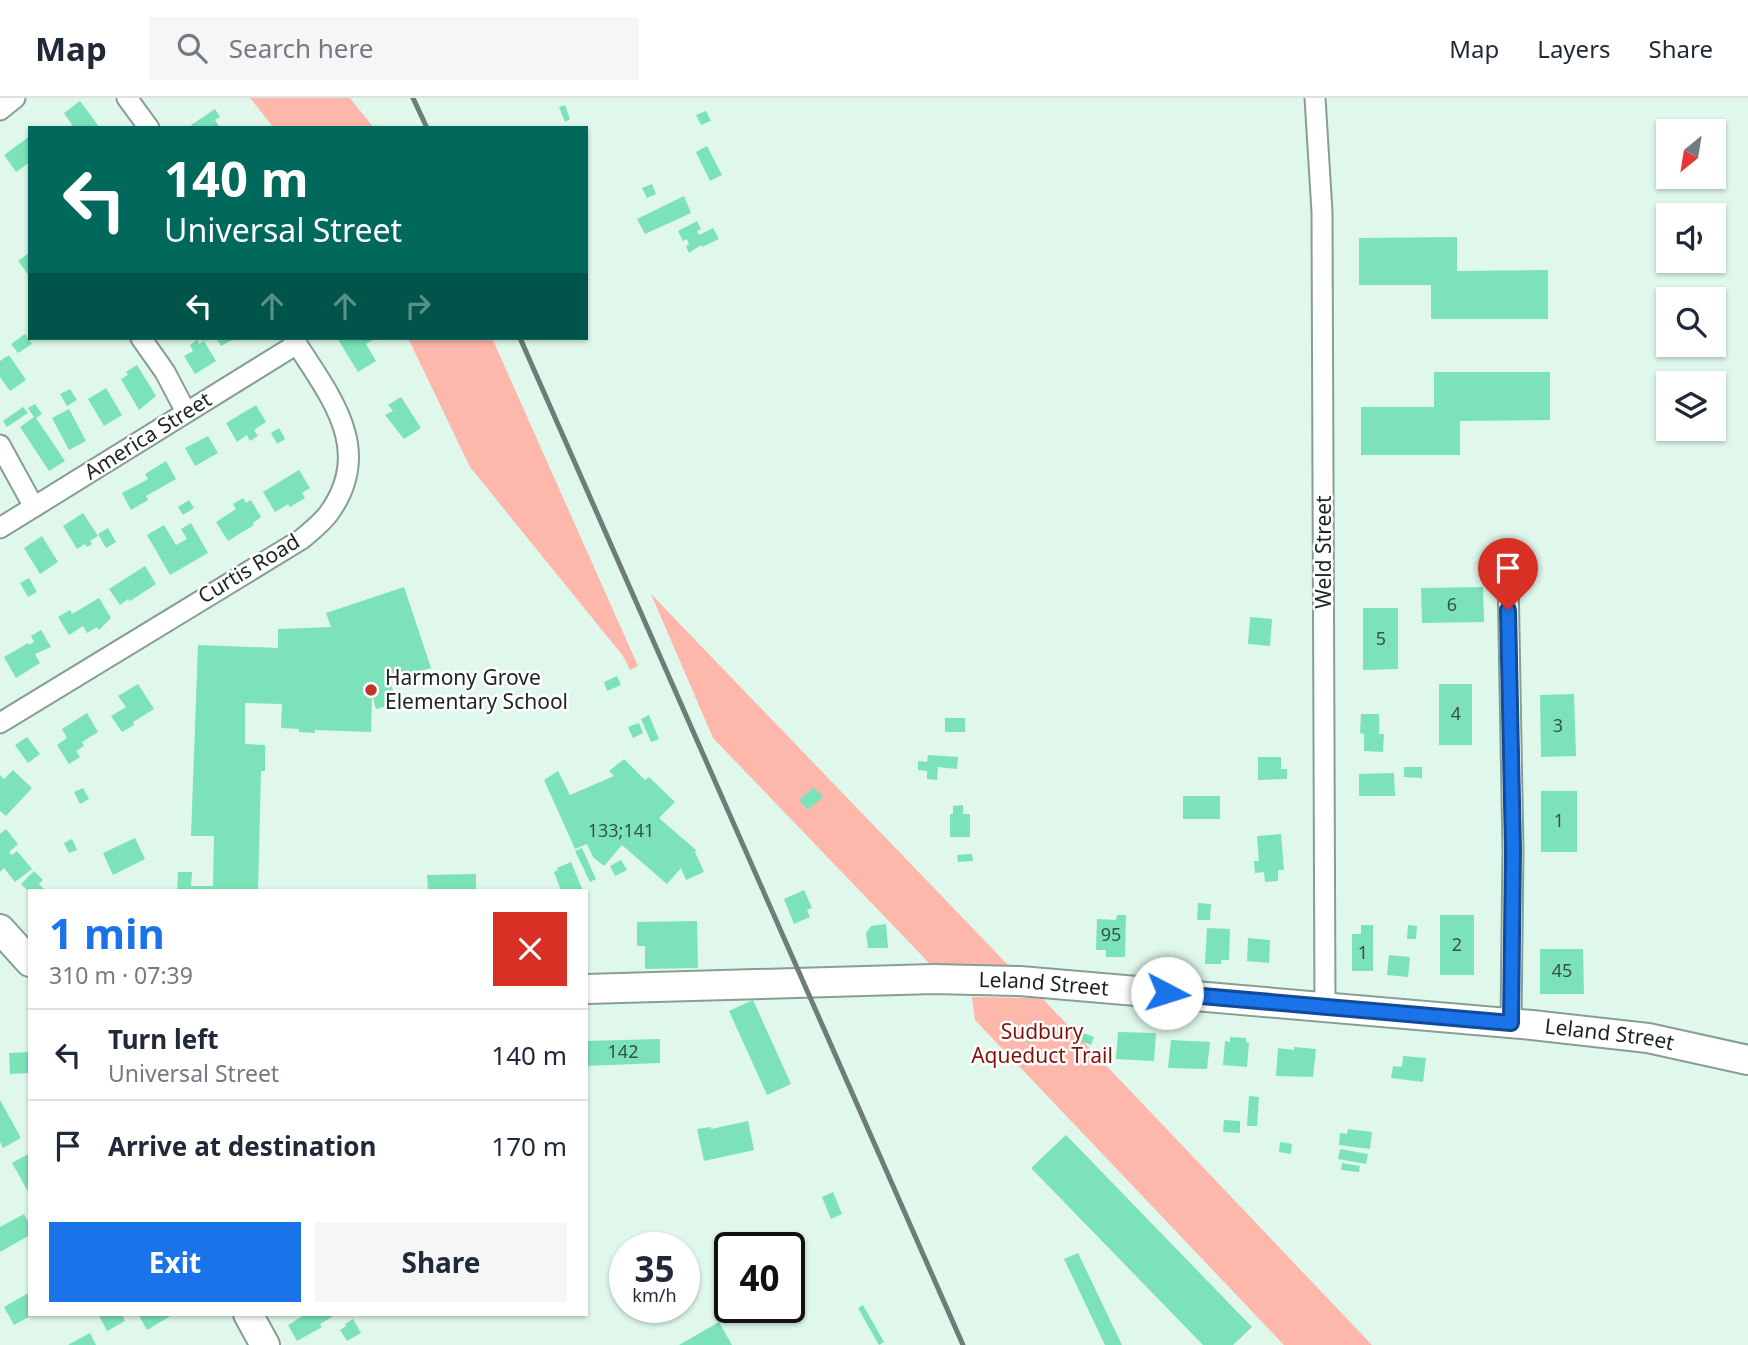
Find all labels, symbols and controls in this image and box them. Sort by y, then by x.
search box [149,17,639,80]
text: Map [35,26,107,71]
icon: search [173,29,211,67]
text: Search here [229,30,373,66]
text: Map [1449,32,1499,65]
text: Layers [1537,32,1611,65]
text: Share [1649,32,1713,65]
north arrow [1656,119,1726,189]
map controls [1656,119,1726,441]
text: 140 m [164,145,309,211]
icon: left [49,154,140,245]
button: sound [1656,203,1726,273]
text: Universal Street [164,208,402,251]
icon: left [180,287,218,325]
icon: ahead [253,287,291,325]
icon: ahead [326,287,364,325]
icon: right [399,287,437,325]
button: search [1656,287,1726,357]
button: layers [1656,371,1726,441]
street label: America Street [79,385,217,485]
street label: Weld Street [1309,495,1337,609]
street label: Curtis Road [192,527,305,609]
pin [1478,538,1538,610]
icon: arrive [1489,549,1527,587]
house number: 6 [1447,592,1457,616]
house number: 5 [1376,626,1386,650]
place label: Harmony Grove Elementary School [385,663,568,715]
marker: Harmony Grove Elementary School [363,682,379,698]
house number: 4 [1451,701,1461,725]
house number: 3 [1553,713,1563,737]
house number: 1 [1554,808,1564,832]
house number: 133;141 [588,818,654,842]
text: 1 min [49,904,165,961]
button: close [493,912,567,986]
house number: 95 [1101,922,1121,946]
house number: 2 [1452,932,1462,956]
house number: 1 [1358,940,1368,964]
position arrow [1130,956,1204,1030]
house number: 45 [1552,958,1572,982]
text: 310 m · 07:39 [49,959,193,991]
street label: Leland Street [978,965,1110,1002]
street label: Leland Street [1543,1012,1677,1056]
park label: Sudbury Aqueduct Trail [971,1017,1113,1069]
text: Turn left [108,1021,219,1057]
icon: left [49,1036,87,1074]
text: 140 m [491,1037,567,1073]
house number: 142 [608,1039,638,1063]
text: Universal Street [108,1057,279,1089]
icon: arrive [49,1127,87,1165]
text: Arrive at destination [108,1128,377,1164]
text: 170 m [491,1128,567,1164]
button: Exit [49,1222,301,1302]
button: Share [315,1222,567,1302]
speed limit sign: 40 [714,1232,805,1323]
text: 35 [634,1245,675,1292]
text: km/h [632,1283,677,1307]

